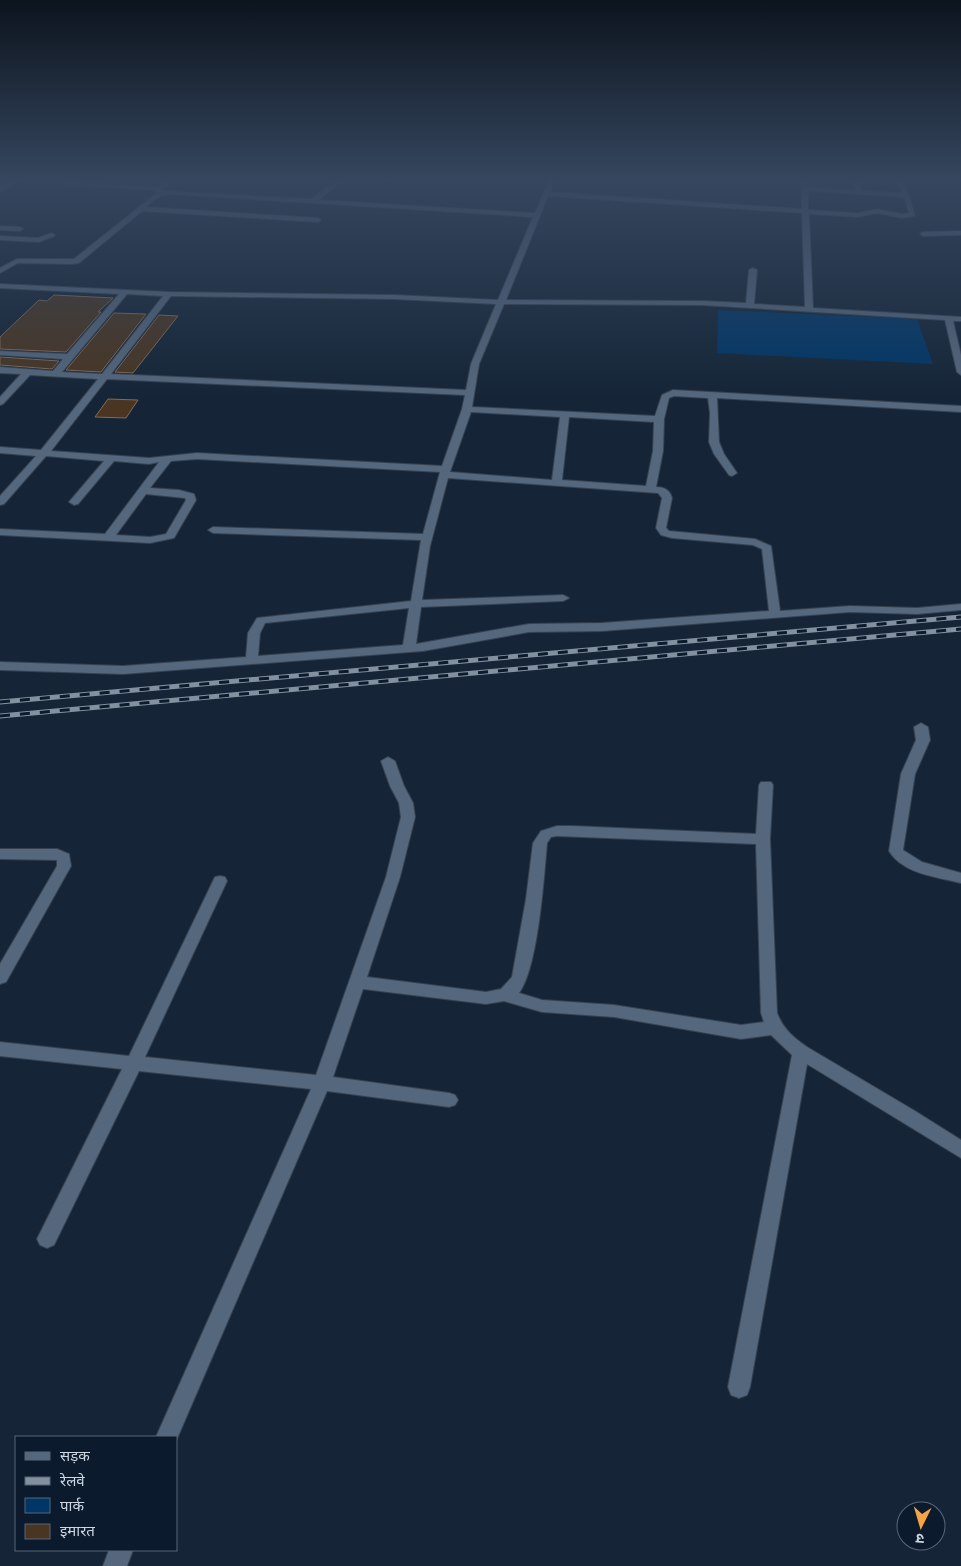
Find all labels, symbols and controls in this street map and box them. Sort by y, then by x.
legend [15,1436,178,1551]
text: सड़क [60,1448,90,1467]
text: रेलवे [59,1472,85,1492]
text: पार्क [60,1497,84,1517]
north arrow [896,1501,946,1551]
text: इमारत [60,1523,95,1542]
text: उ [914,1529,925,1546]

